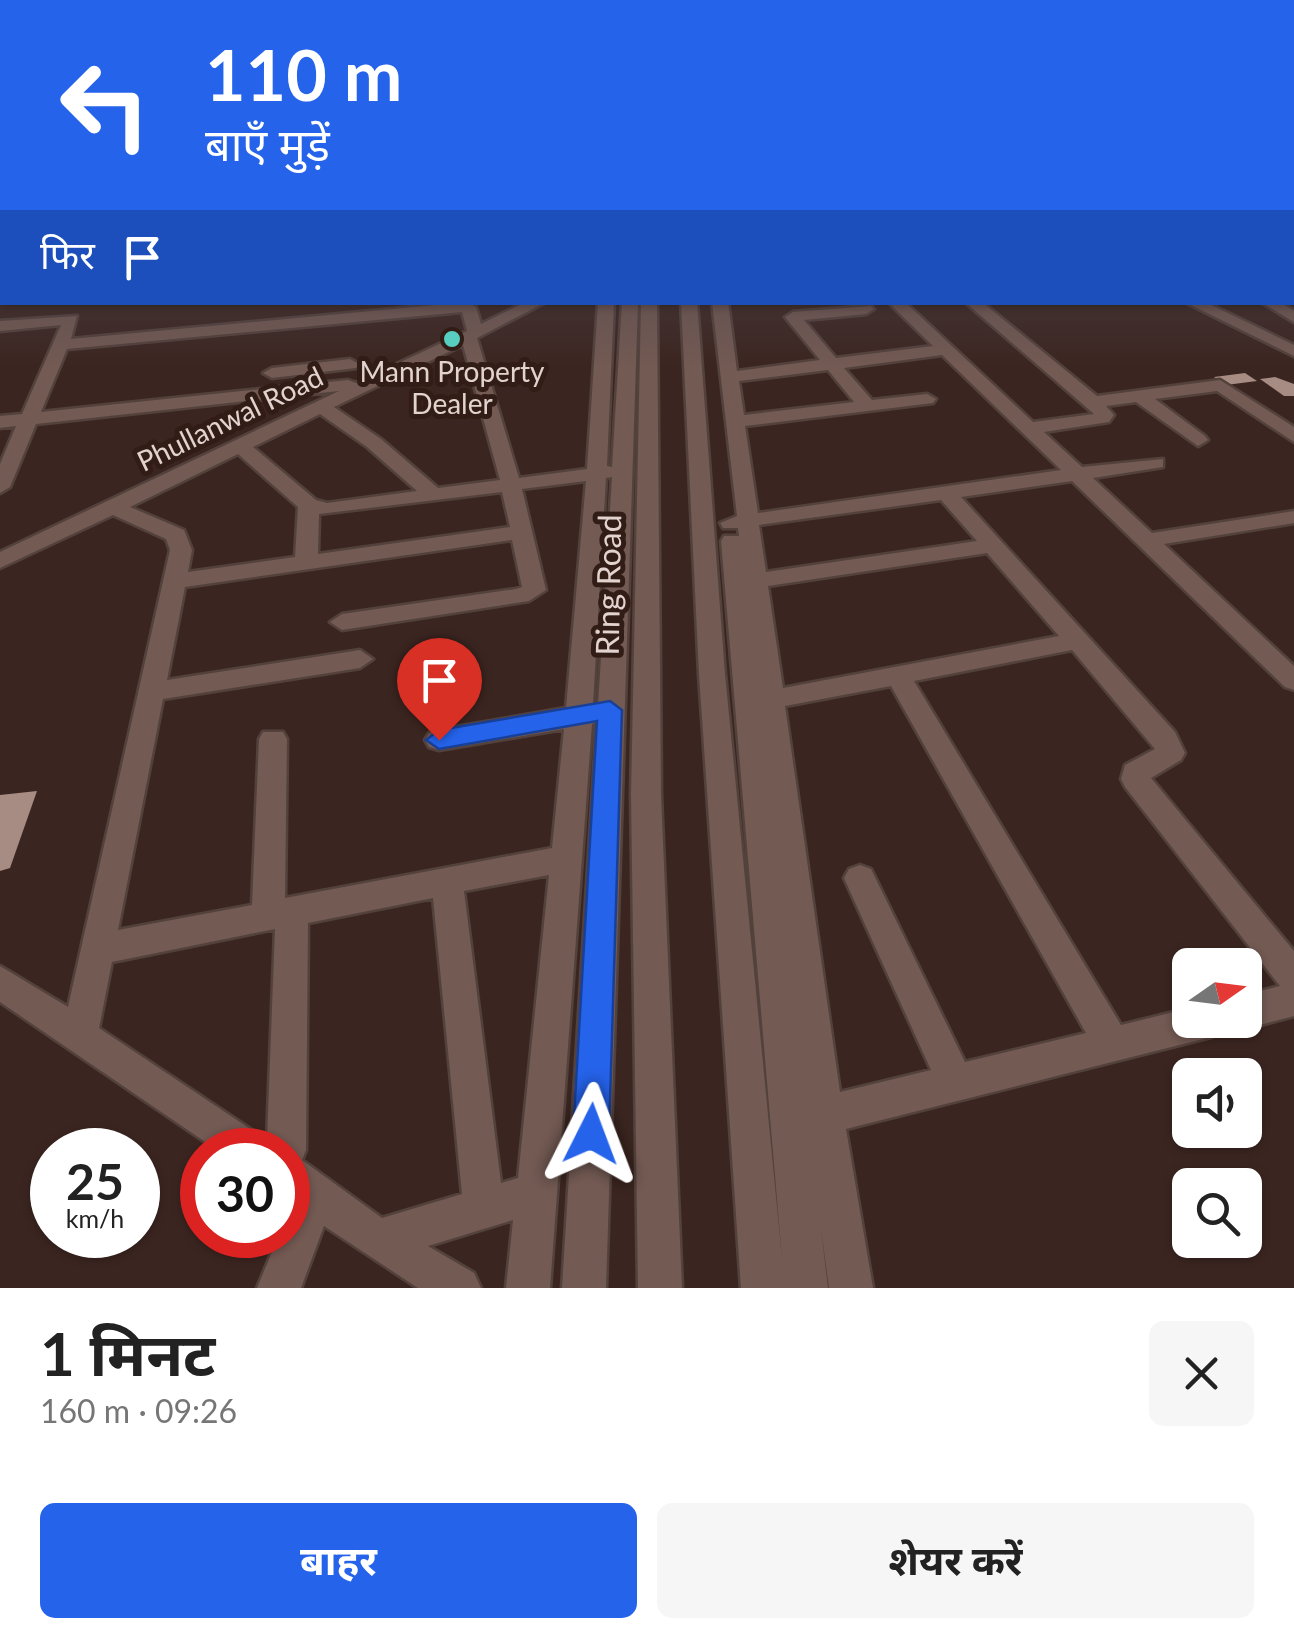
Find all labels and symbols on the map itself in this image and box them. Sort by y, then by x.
marker: Mann Property Dealer [441,328,463,350]
place label: Mann Property Dealer [359,354,545,420]
street label: Phullanwal Road [131,358,328,478]
street label: Ring Road [587,514,628,656]
pin [397,638,482,741]
north arrow [1172,948,1262,1038]
position arrow [539,1082,643,1186]
speed limit sign: 30 [180,1128,310,1258]

